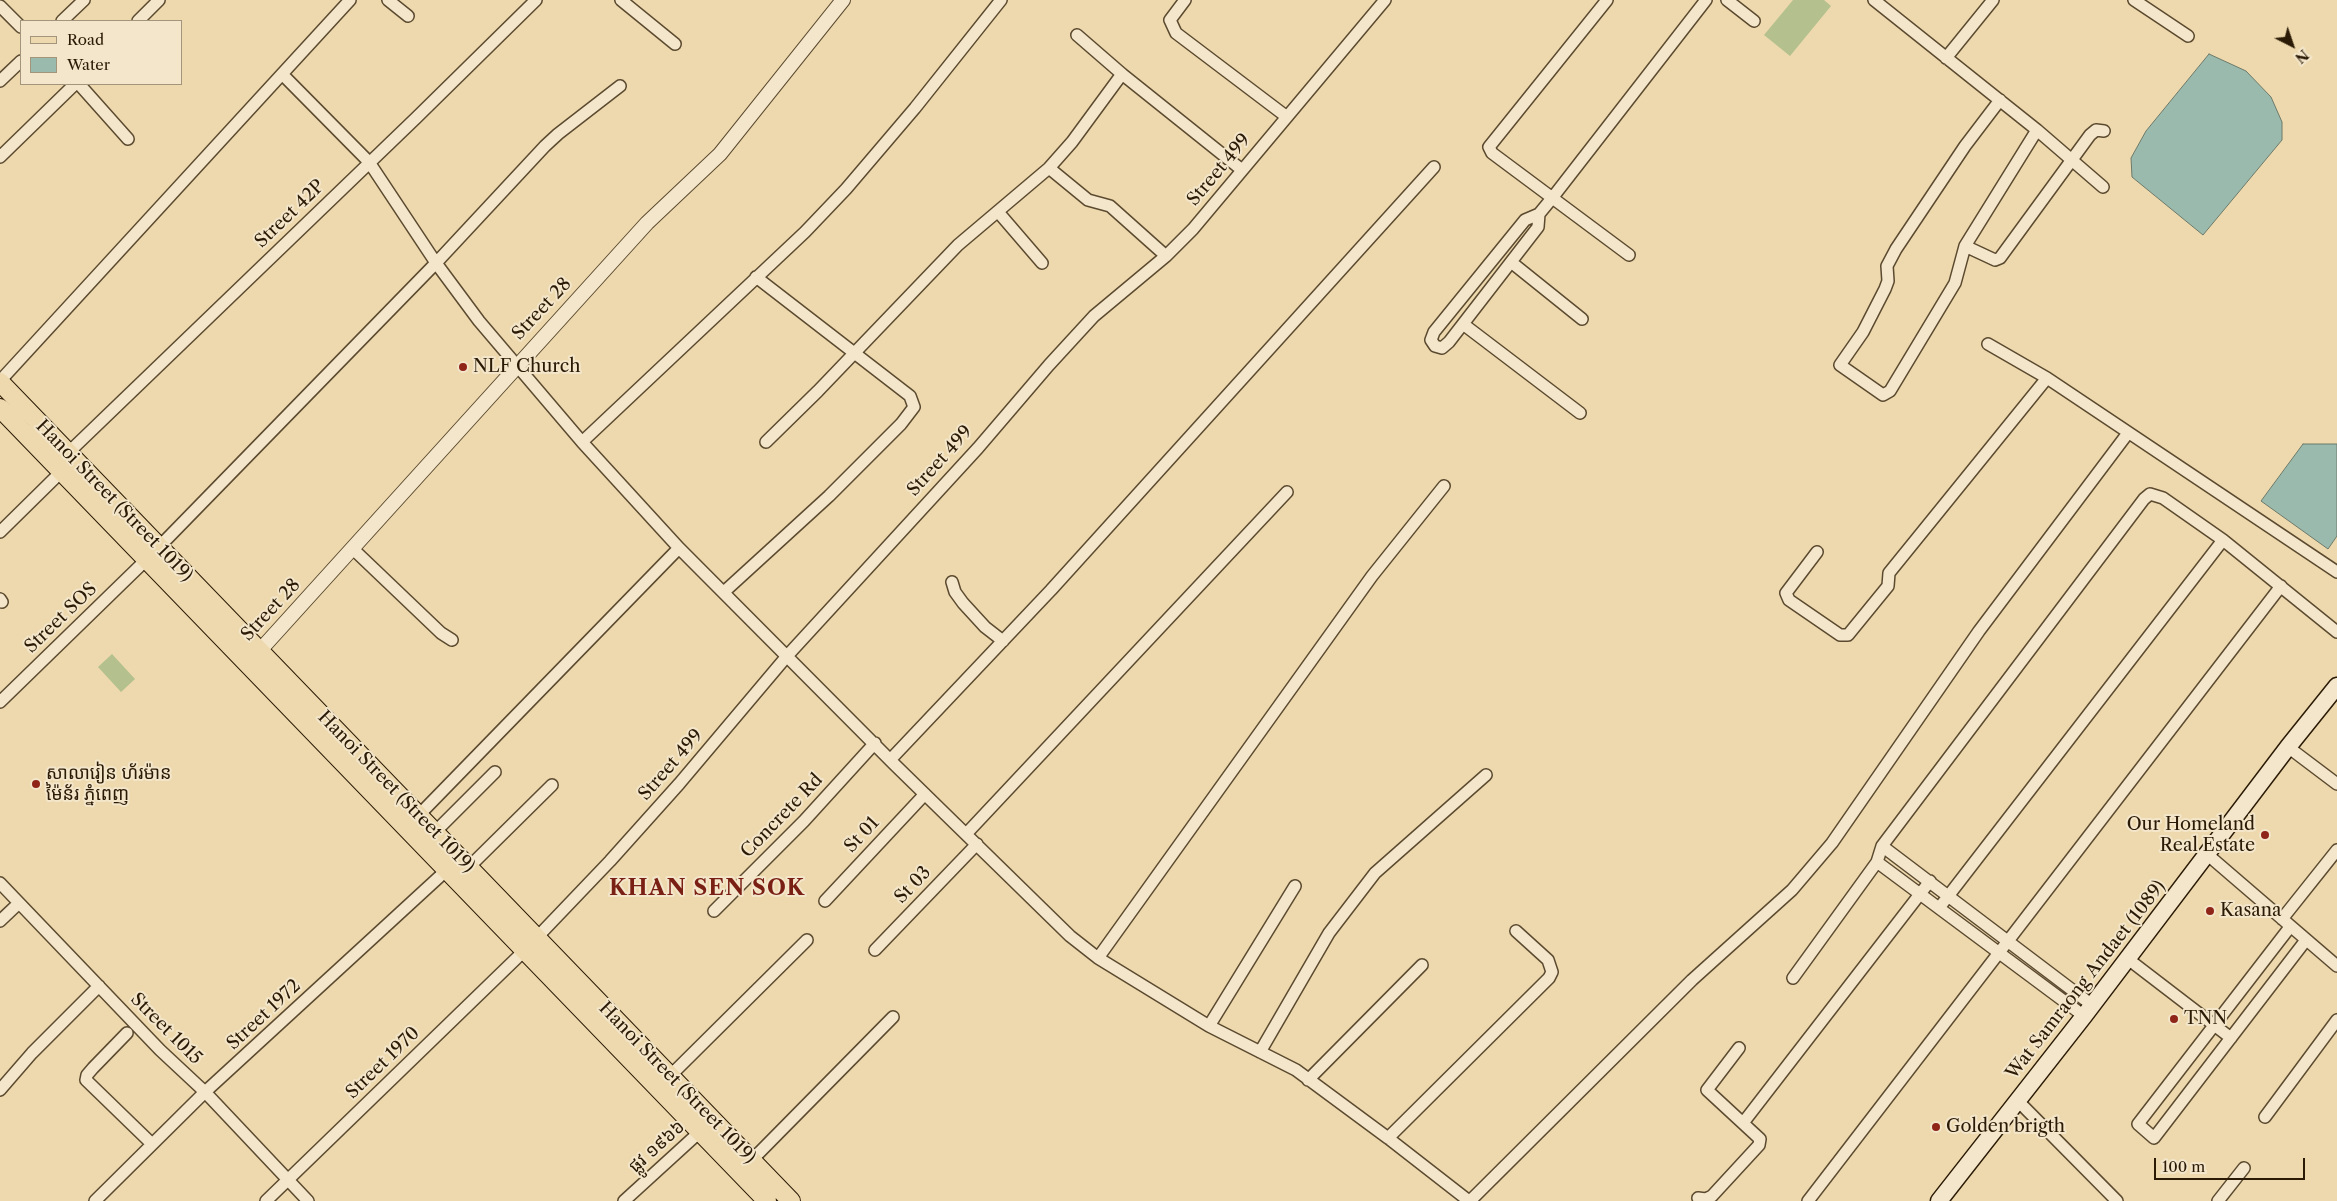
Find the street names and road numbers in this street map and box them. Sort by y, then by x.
street label: Street 499 [1183,130,1255,210]
street label: Street 42P [251,176,329,252]
street label: Street 28 [508,274,576,344]
street label: Hanoi Street (Street 1019) [31,416,197,586]
street label: Street 499 [903,421,977,501]
street label: Street 28 [237,575,305,645]
street label: Street SOS [20,578,102,658]
street label: Hanoi Street (Street 1019) [313,707,479,877]
street label: Street 499 [634,725,708,805]
street label: Concrete Rd [737,770,827,862]
street label: St 01 [840,813,884,857]
street label: St 03 [890,862,936,908]
street label: Wat Samraong Andaet (1089) [2002,876,2170,1084]
street label: Street 1972 [223,975,305,1055]
street label: Street 1015 [126,989,206,1069]
street label: Hanoi Street (Street 1019) [594,998,760,1168]
street label: Street 1970 [342,1023,424,1103]
street label: ផ្លូវ ១៩៦៦ [625,1116,689,1178]

